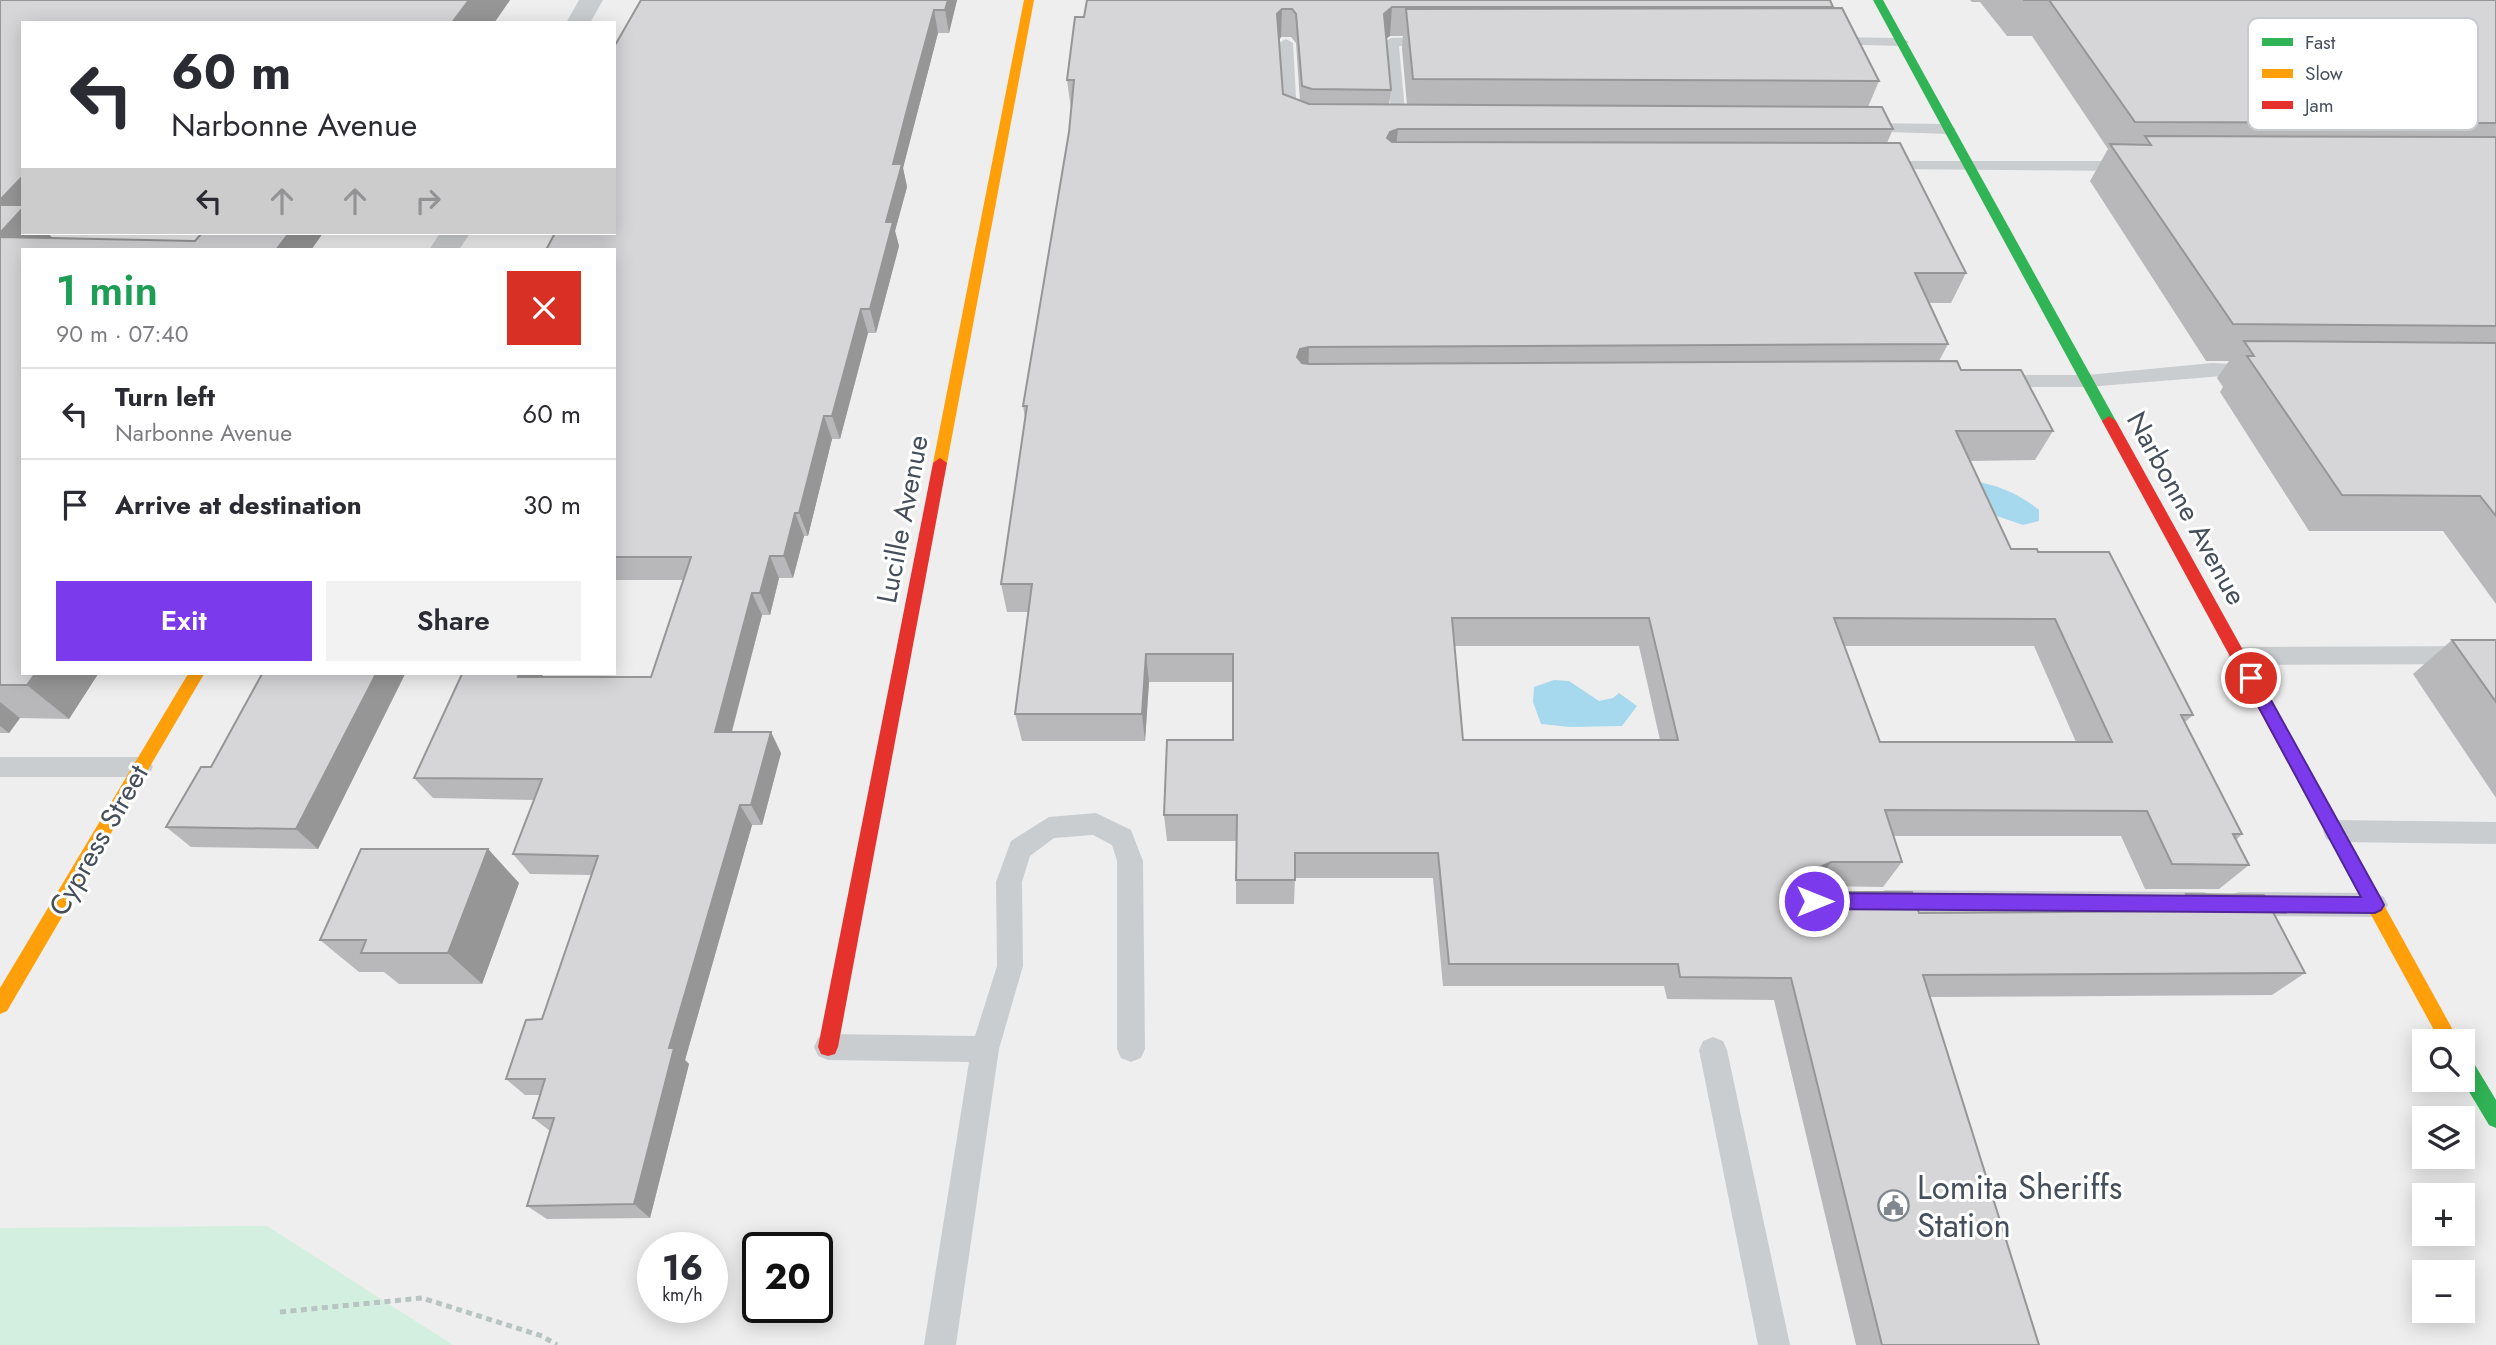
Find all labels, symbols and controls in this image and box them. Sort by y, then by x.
legend [2248,18,2478,130]
text: Fast [2305,29,2336,56]
text: 60 m [171,37,291,107]
icon: left [56,49,147,140]
text: Slow [2305,60,2343,87]
text: Jam [2302,92,2334,119]
text: Narbonne Avenue [171,102,417,148]
icon: left [190,182,228,220]
icon: ahead [263,182,301,220]
icon: ahead [336,182,374,220]
icon: right [409,182,447,220]
text: 1 min [56,260,158,321]
button: close [507,271,581,345]
text: 90 m · 07:40 [56,317,189,351]
text: Turn left [115,378,215,416]
icon: left [56,395,94,433]
text: 60 m [522,395,581,433]
street label: Narbonne Avenue [2116,404,2257,612]
text: Narbonne Avenue [115,416,292,450]
street label: Lucille Avenue [866,432,939,607]
icon: arrive [56,486,94,524]
text: Arrive at destination [115,486,362,524]
text: 30 m [523,486,581,524]
button: Exit [56,581,312,661]
button: Share [326,581,581,661]
pin [2221,648,2281,708]
icon: arrive [2232,659,2270,697]
street label: Cypress Street [38,757,159,924]
position arrow [1777,864,1851,938]
map controls [2412,1029,2475,1323]
button: search [2412,1029,2475,1092]
button: layers [2412,1106,2475,1169]
place label: Lomita Sheriffs Station [1917,1164,2122,1249]
button: + [2412,1183,2475,1246]
public building icon: Lomita Sheriffs Station [1877,1189,1911,1223]
speed limit sign: 20 [742,1232,833,1323]
text: 16 [662,1243,703,1293]
button: − [2412,1260,2475,1323]
text: km/h [662,1282,703,1308]

